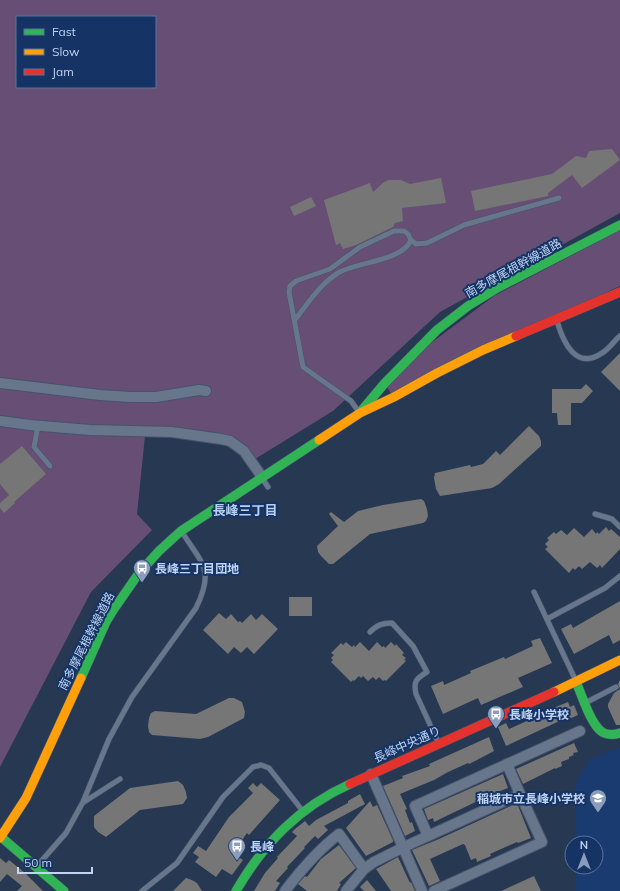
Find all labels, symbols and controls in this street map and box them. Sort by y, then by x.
legend [16,16,156,88]
text: Fast [52,24,76,39]
text: Slow [52,44,80,59]
text: Jam [52,64,74,79]
street label: 南多摩尾根幹線道路 [462,235,564,301]
district label: 長峰三丁目 [212,502,278,518]
bus stop icon: 長峰三丁目団地 [132,558,152,583]
place label: 長峰三丁目団地 [155,561,239,576]
street label: 南多摩尾根幹線道路 [55,589,117,693]
bus stop icon: 長峰小学校 [486,704,506,729]
place label: 長峰小学校 [509,707,569,722]
street label: 長峰中央通り [371,723,443,765]
school or university icon: 稲城市立長峰小学校 [588,788,608,813]
place label: 稲城市立長峰小学校 [477,791,585,806]
north arrow [564,835,604,875]
bus stop icon: 長峰 [227,836,247,861]
text: N [580,838,588,852]
place label: 長峰 [250,839,274,854]
scale bar [18,849,92,875]
text: 50 m [24,855,52,870]

